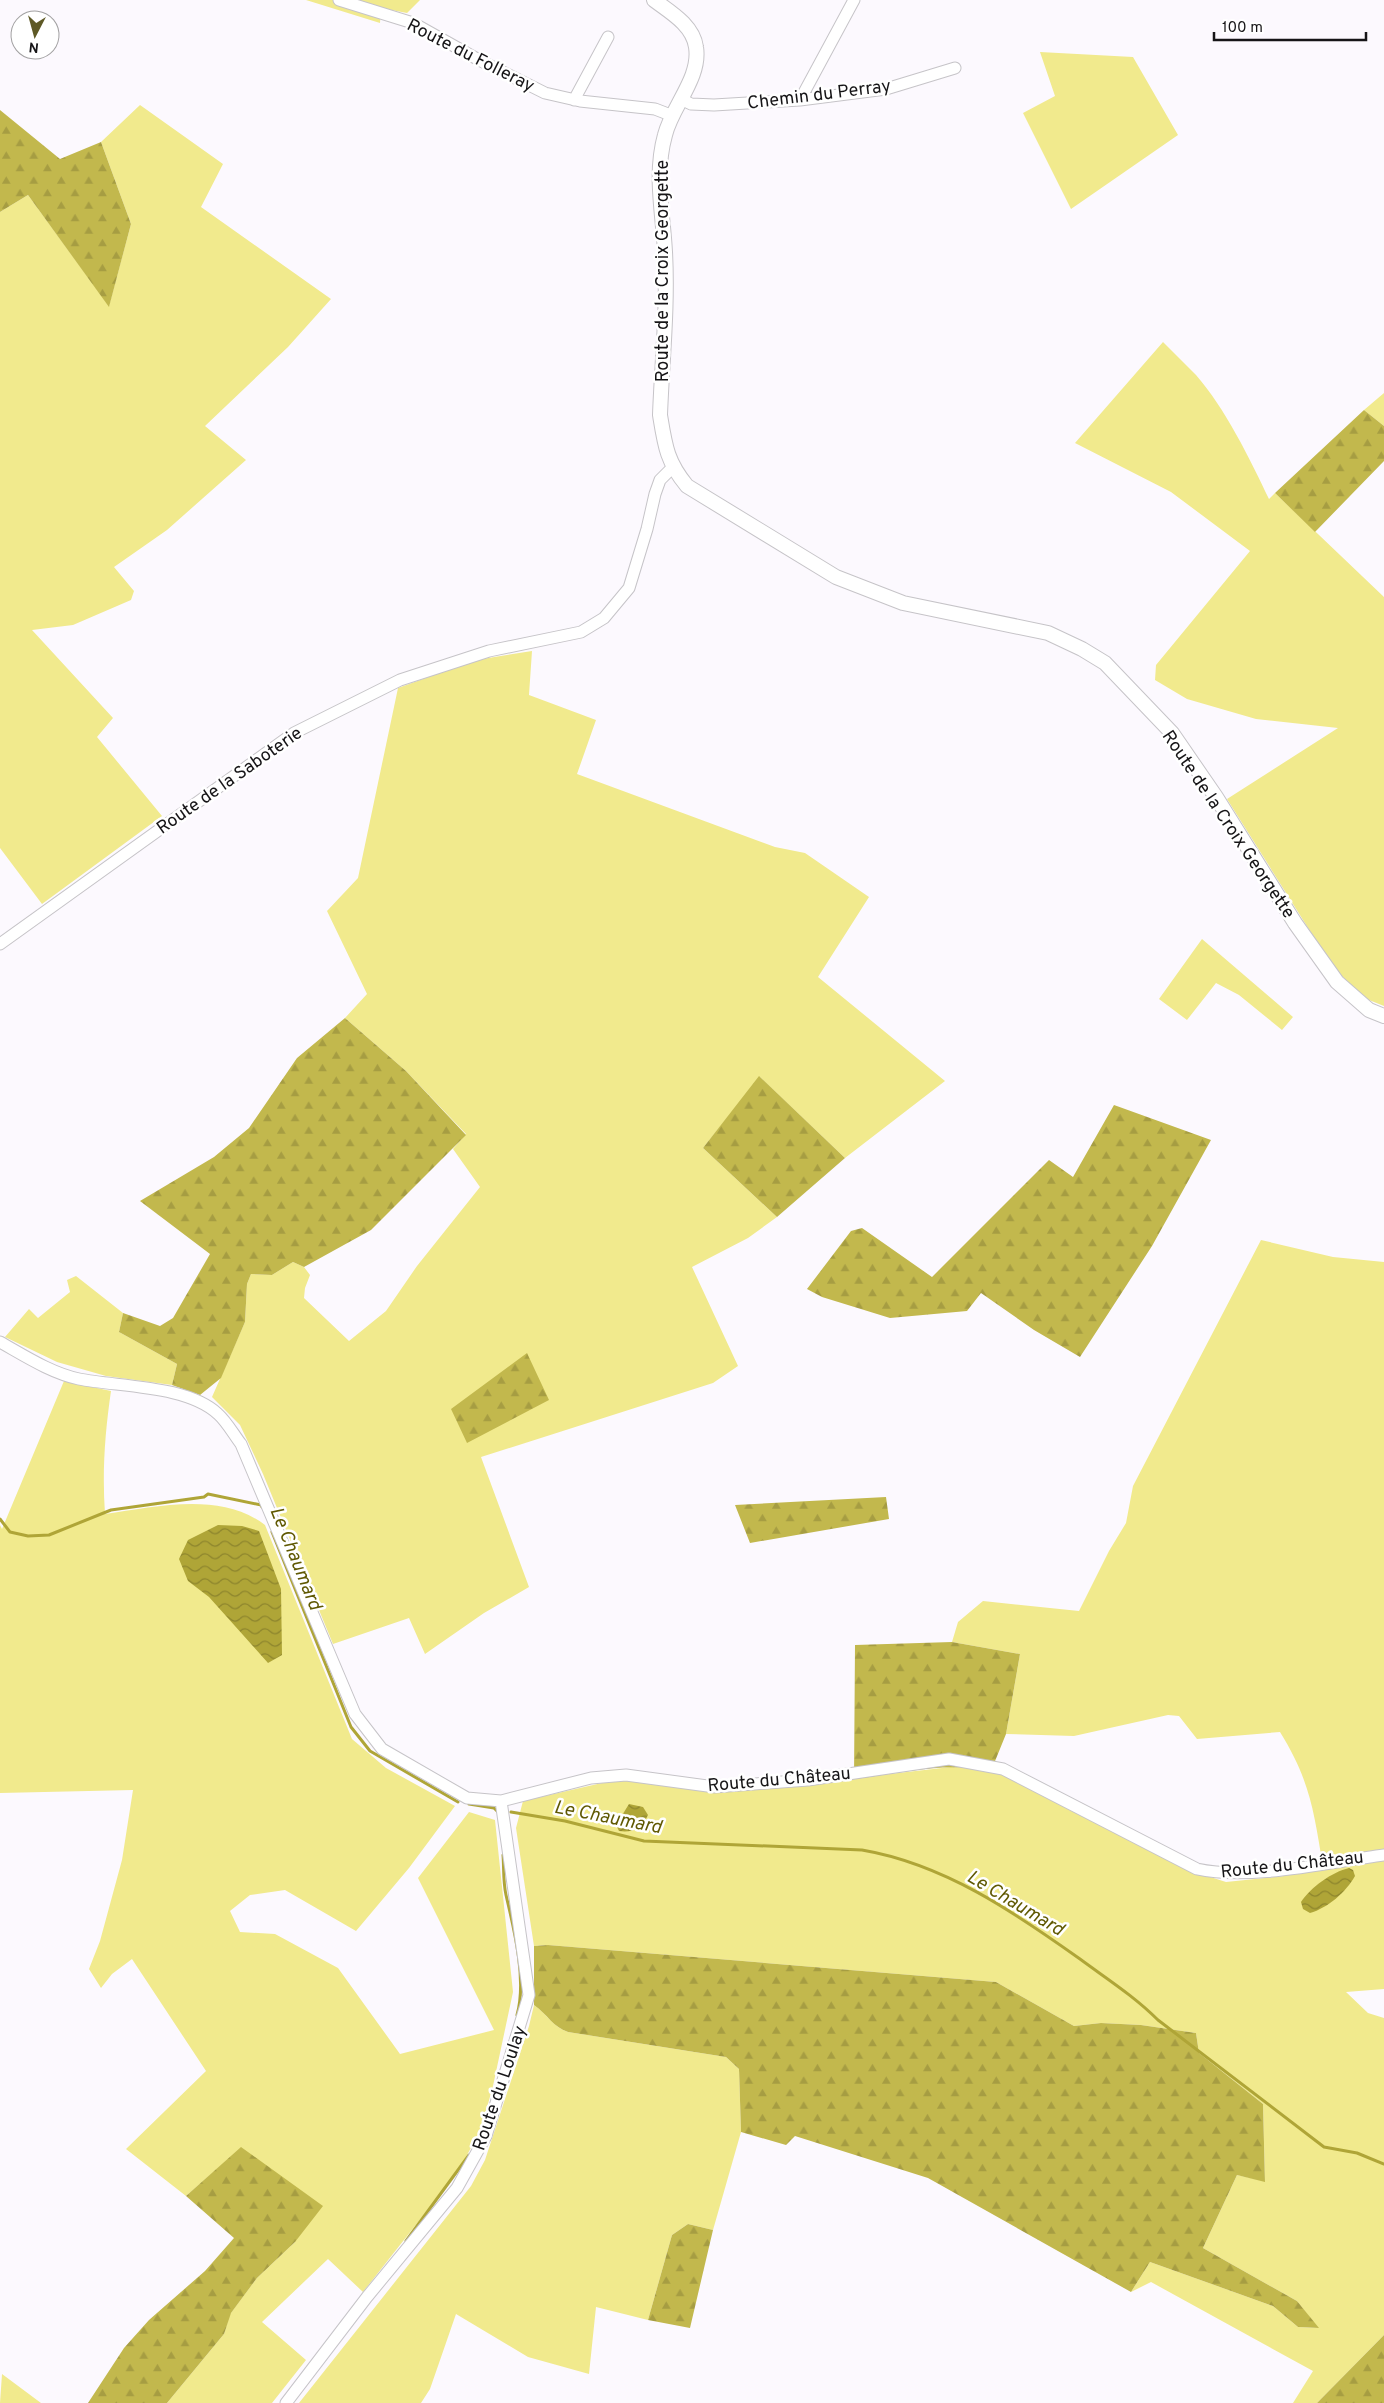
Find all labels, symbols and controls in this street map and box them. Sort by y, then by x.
north arrow [10,10,60,60]
scale bar [1214,10,1366,42]
street label: Route du Folleray [403,14,538,98]
text: 100 m [1222,19,1263,38]
text: N [28,37,40,55]
street label: Chemin du Perray [746,75,892,116]
street label: Route de la Croix Georgette [652,160,675,382]
street label: Route de la Saboterie [152,722,307,840]
street label: Route de la Croix Georgette [1156,726,1299,923]
water label: Le Chaumard [264,1504,327,1615]
street label: Route du Château [707,1763,852,1798]
water label: Le Chaumard [552,1796,665,1840]
street label: Route du Château [1219,1847,1365,1884]
water label: Le Chaumard [962,1865,1069,1943]
street label: Route du Loulay [468,2023,533,2154]

